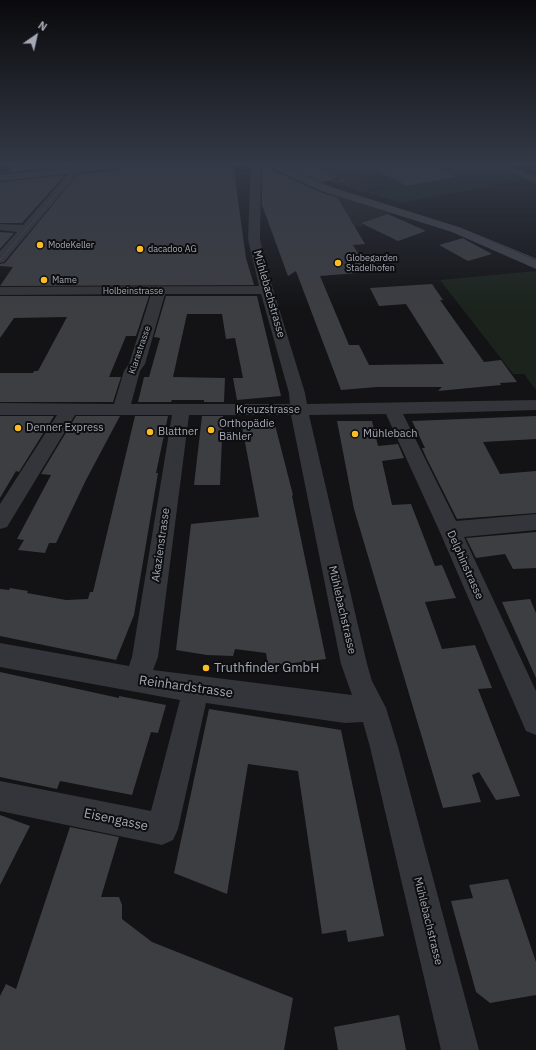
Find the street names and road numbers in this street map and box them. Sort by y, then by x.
street label: Mühlebachstrasse [250,249,288,339]
street label: Holbeinstrasse [103,286,163,296]
street label: Klarastrasse [127,324,153,376]
street label: Kreuzstrasse [236,403,300,417]
street label: Akazienstrasse [149,507,173,583]
street label: Delphinstrasse [444,529,486,601]
street label: Mühlebachstrasse [325,565,359,655]
street label: Reinhardstrasse [138,673,234,701]
street label: Eisengasse [83,806,149,834]
street label: Mühlebachstrasse [411,876,445,966]

